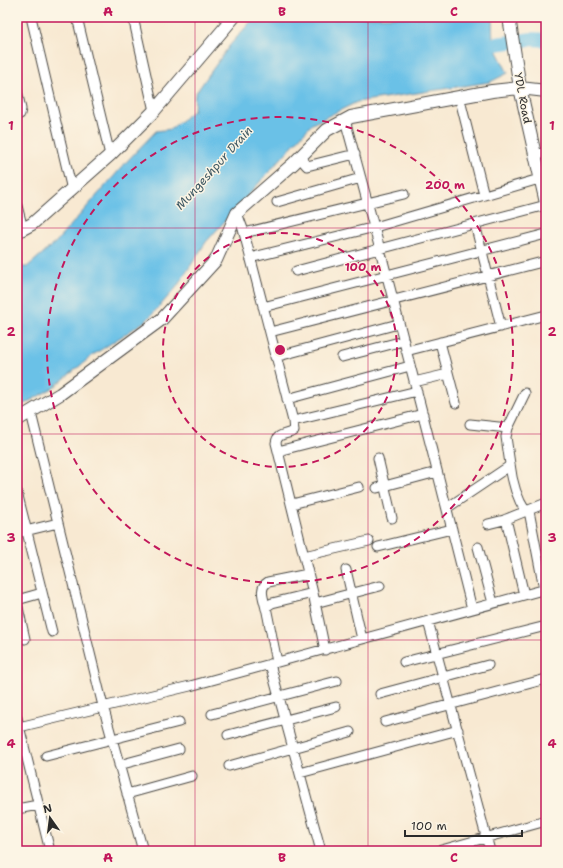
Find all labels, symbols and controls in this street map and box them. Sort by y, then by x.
text: A [103,3,113,20]
text: B [278,3,286,20]
text: C [450,3,458,20]
street label: YDL Road [510,71,535,125]
text: 1 [8,117,14,134]
text: 1 [549,117,555,134]
water label: Mungeshpur Drain [172,123,256,213]
text: 200 m [425,177,465,193]
text: 100 m [345,259,382,275]
text: 2 [6,323,16,340]
text: 2 [547,323,557,340]
centre of rings [273,343,287,357]
text: 3 [6,529,16,546]
text: 3 [547,529,557,546]
text: 4 [6,735,16,752]
text: 4 [547,735,557,752]
north arrow [30,798,70,838]
text: N [42,800,54,817]
scale bar [405,812,522,838]
text: 100 m [411,818,447,834]
text: A [103,849,113,866]
text: B [278,849,286,866]
text: C [450,849,458,866]

